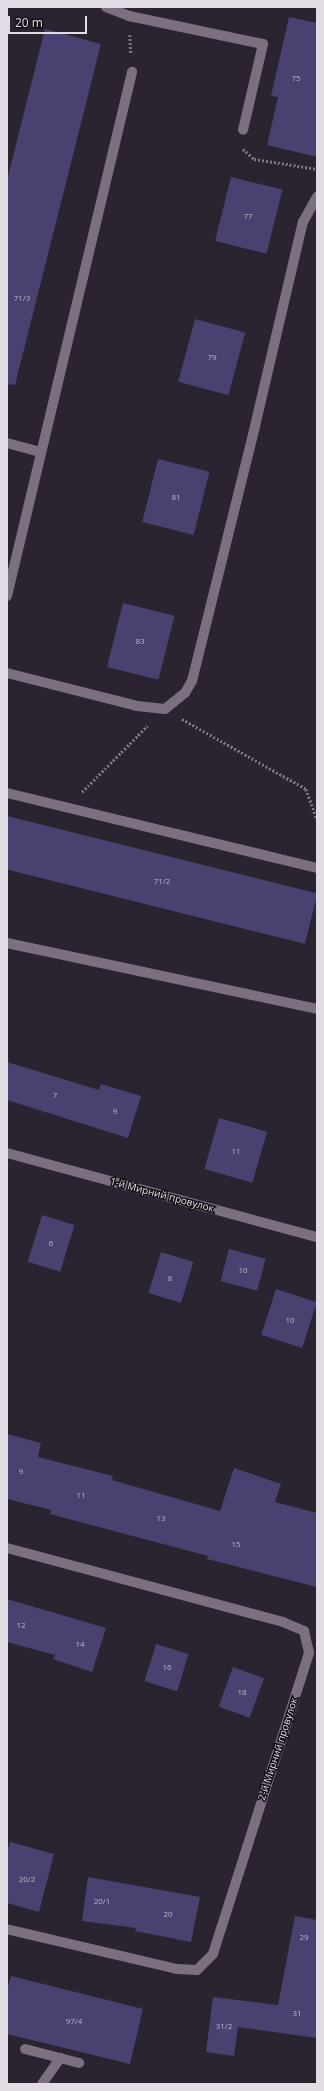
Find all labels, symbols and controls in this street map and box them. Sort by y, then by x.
scale bar [10,8,89,34]
text: 20 m [15,14,43,31]
house number: 75 [291,73,301,83]
house number: 77 [243,211,253,221]
house number: 71/3 [14,293,30,303]
house number: 79 [207,352,217,362]
house number: 81 [171,492,181,502]
house number: 83 [135,636,145,646]
house number: 71/2 [154,876,170,886]
house number: 7 [53,1090,57,1100]
house number: 9 [113,1106,117,1116]
house number: 11 [231,1146,241,1156]
street label: 1-й Мирний провулок [109,1175,215,1215]
house number: 6 [49,1238,53,1248]
house number: 10 [238,1265,248,1275]
house number: 8 [168,1273,172,1283]
house number: 10 [285,1315,295,1325]
house number: 9 [19,1466,23,1476]
house number: 11 [76,1490,86,1500]
house number: 13 [156,1513,166,1523]
house number: 15 [231,1539,241,1549]
house number: 12 [16,1620,26,1630]
house number: 14 [75,1639,85,1649]
house number: 16 [162,1662,172,1672]
house number: 18 [237,1687,247,1697]
street label: 2-й Мирний провулок [256,1696,300,1802]
house number: 20/2 [19,1874,35,1884]
house number: 20/1 [94,1896,110,1906]
house number: 20 [163,1909,173,1919]
house number: 29 [299,1932,309,1942]
house number: 31 [292,2008,302,2018]
house number: 97/4 [66,2016,82,2026]
house number: 31/2 [216,2021,232,2031]

